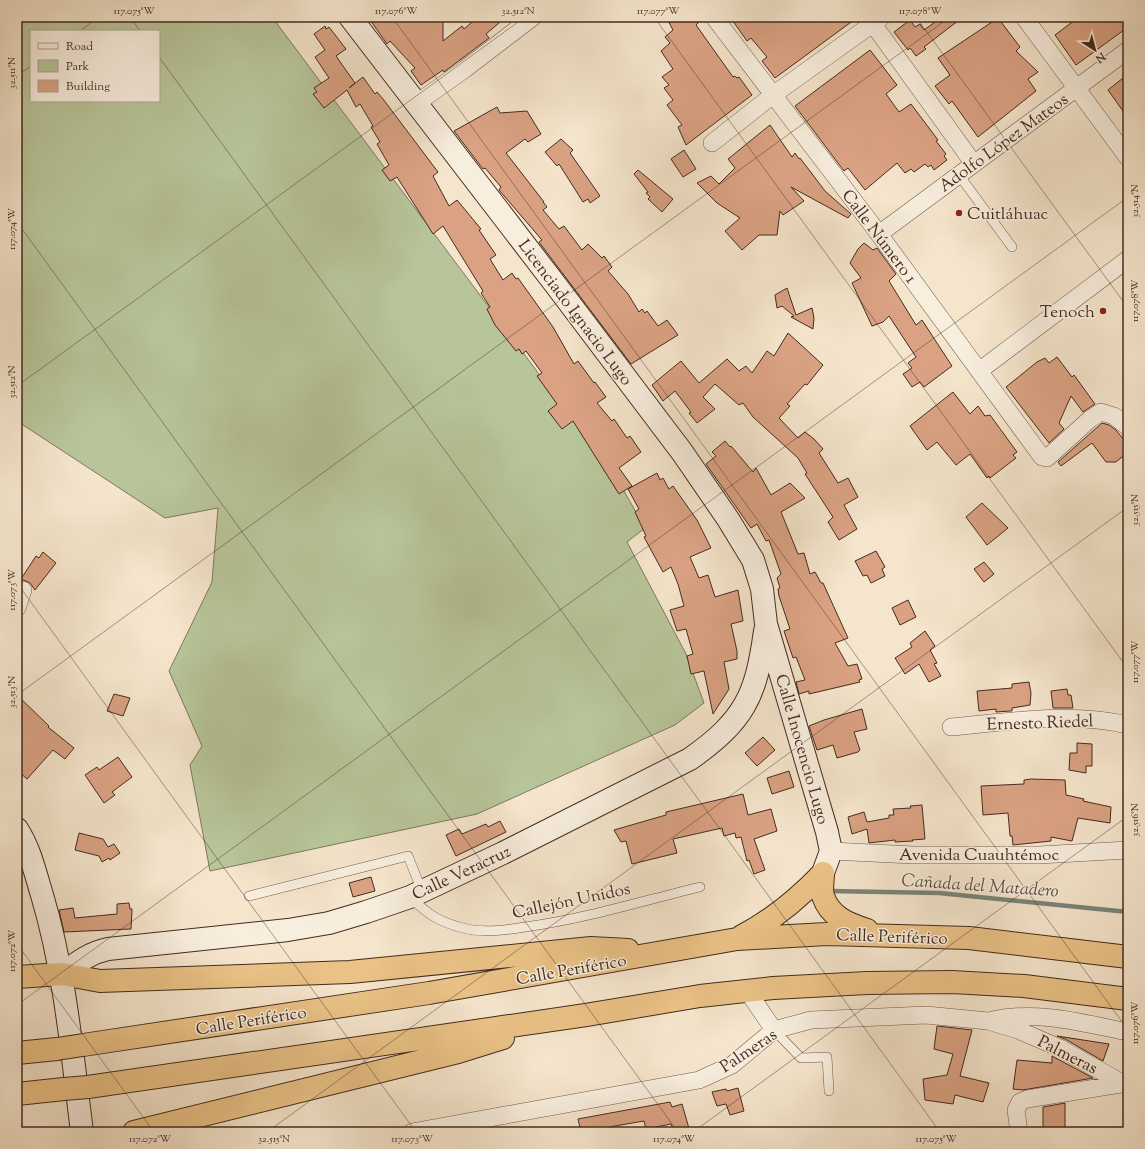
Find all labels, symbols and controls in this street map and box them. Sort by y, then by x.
text: 117.075°W [113,4,155,19]
text: 117.076°W [375,4,417,19]
text: 32.512°N [501,4,535,19]
text: 117.077°W [637,4,679,19]
text: 117.078°W [899,4,941,19]
legend [30,30,160,102]
north arrow [1075,30,1115,70]
text: Road [66,38,93,56]
text: N [1092,48,1109,66]
text: 32.511°N [5,57,20,89]
text: Park [66,58,89,76]
text: Building [66,78,110,96]
street label: Adolfo López Mateos [935,88,1074,199]
text: 32.514°N [1128,184,1143,218]
street label: Calle Número 1 [835,185,922,289]
place label: Cuitláhuac [967,203,1049,227]
text: 117.074°W [5,208,20,250]
marker: Cuitláhuac [954,208,964,218]
street label: Licenciado Ignacio Lugo [511,235,637,391]
text: 117.078°W [1128,280,1143,322]
place label: Tenoch [1040,301,1095,325]
marker: Tenoch [1098,306,1108,316]
text: 32.512°N [5,365,20,399]
text: 32.515°N [1128,494,1143,526]
text: 117.073°W [5,569,20,611]
text: 117.077°W [1128,641,1143,683]
street label: Calle Inocencio Lugo [768,672,834,827]
text: 32.513°N [5,676,20,708]
street label: Ernesto Riedel [986,710,1094,738]
text: 32.516°N [1128,803,1143,837]
street label: Calle Veracruz [409,840,515,907]
street label: Avenida Cuauhtémoc [899,844,1059,868]
water label: Cañada del Matadero [900,869,1059,905]
street label: Callejón Unidos [510,878,633,926]
street label: Calle Periférico [836,924,948,952]
text: 117.072°W [5,930,20,972]
street label: Calle Periférico [514,949,628,992]
street label: Calle Periférico [194,1001,308,1043]
text: 117.076°W [1128,1002,1143,1044]
street label: Palmeras [716,1023,783,1080]
street label: Palmeras [1033,1030,1102,1081]
text: 117.072°W [129,1132,171,1147]
text: 32.515°N [258,1132,290,1147]
text: 117.073°W [391,1132,433,1147]
text: 117.074°W [653,1132,695,1147]
text: 117.075°W [915,1132,957,1147]

